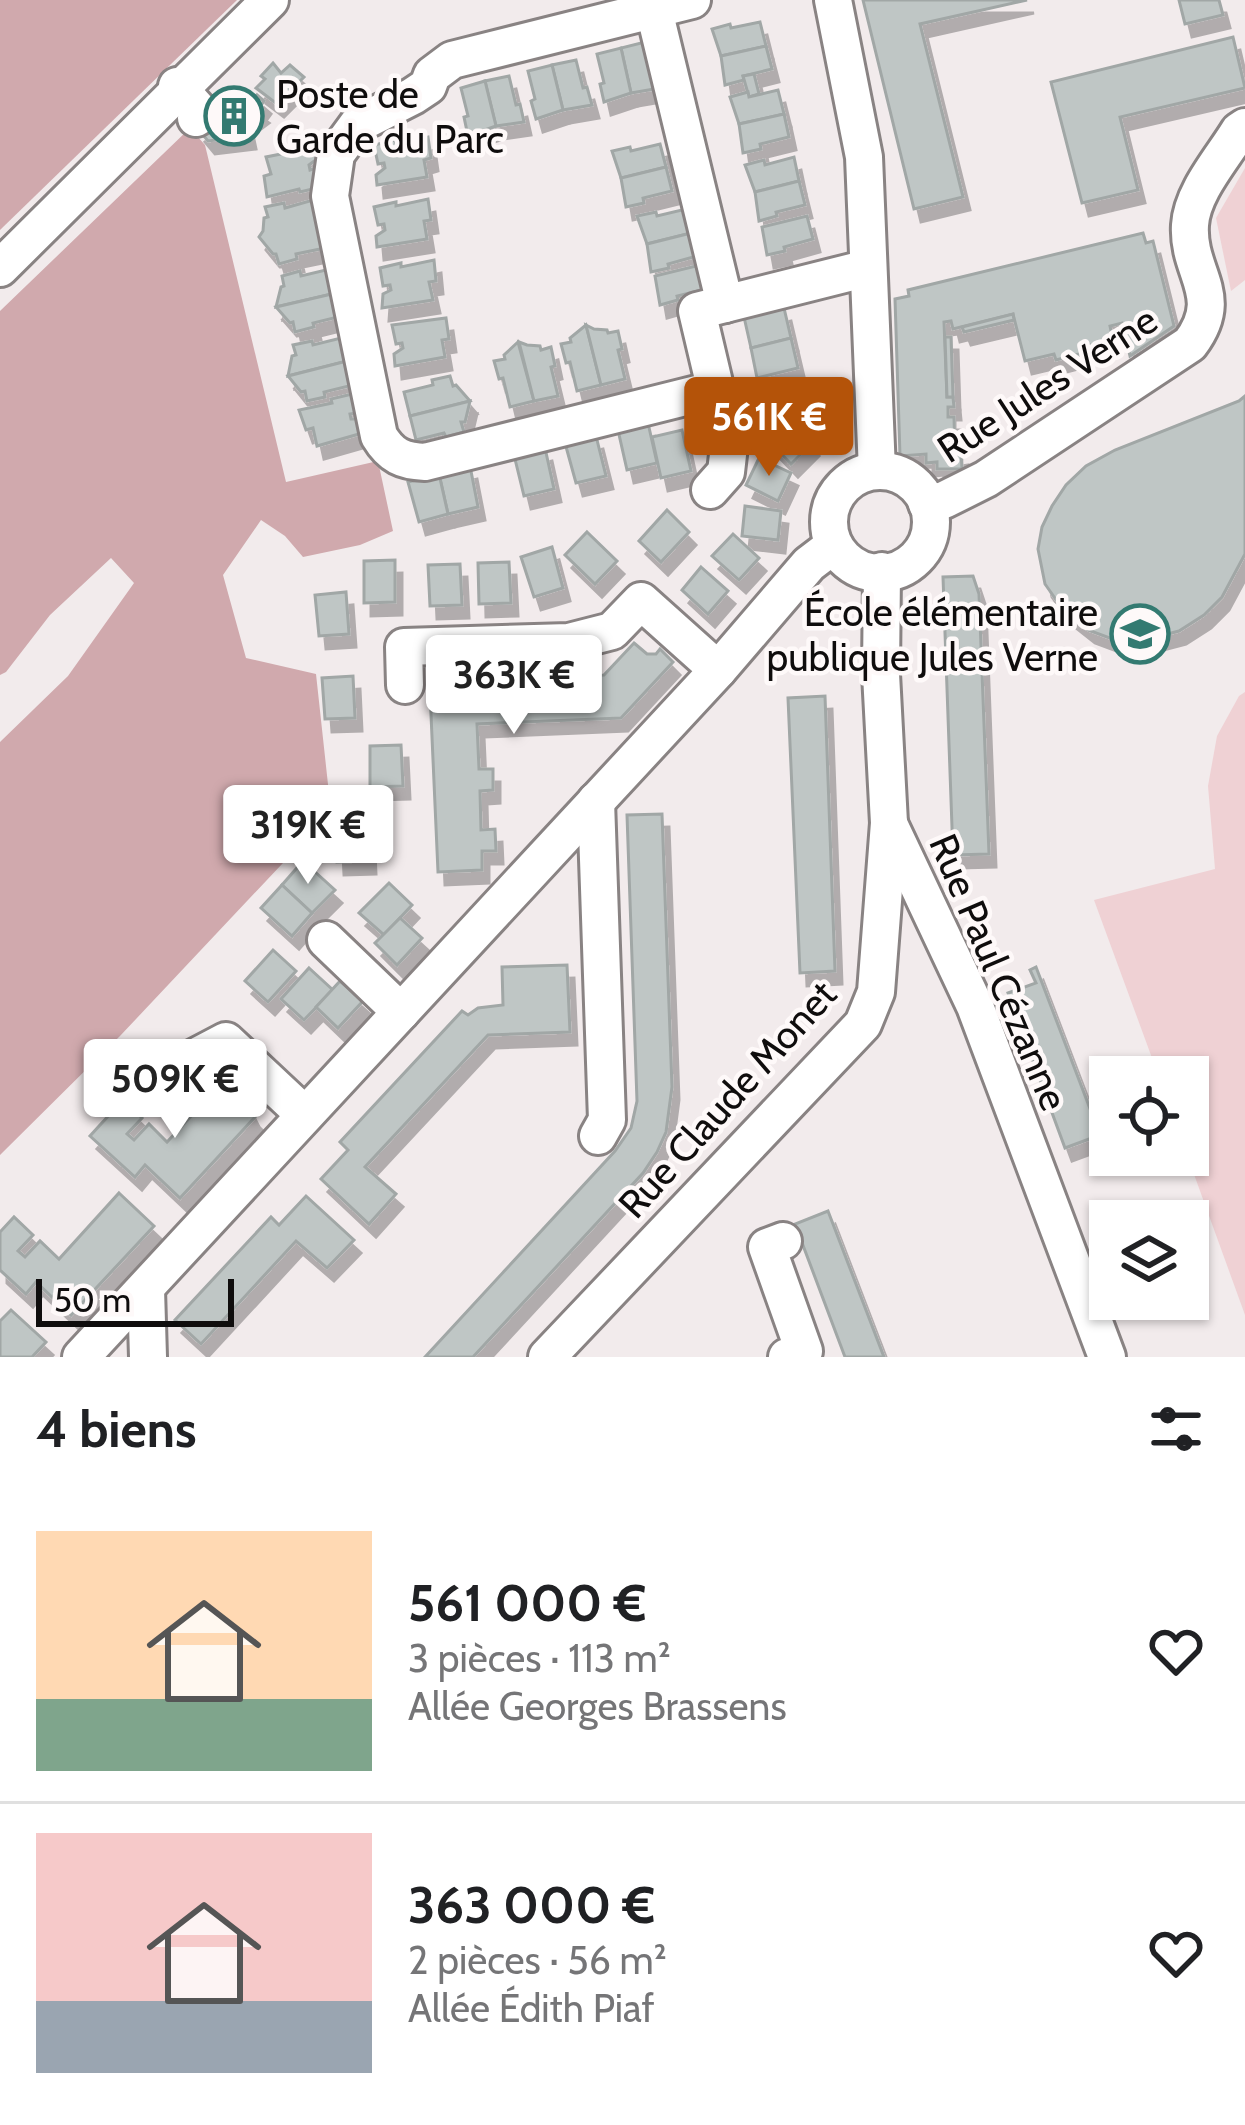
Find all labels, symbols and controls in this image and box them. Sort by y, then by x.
place label: Poste de Garde du Parc [276,70,504,163]
building icon: Poste de Garde du Parc [203,85,265,147]
street label: Rue Jules Verne [928,295,1166,473]
pin: 561K € [671,377,867,479]
text: 561K € [711,392,827,440]
place label: École élémentaire publique Jules Verne [766,588,1098,681]
school or university icon: École élémentaire publique Jules Verne [1109,603,1171,665]
pin: 363K € [416,635,612,737]
text: 363K € [453,650,575,698]
pin: 319K € [210,785,406,887]
text: 319K € [250,800,366,848]
street label: Rue Paul Cézanne [919,827,1079,1117]
street label: Rue Claude Monet [608,971,846,1227]
pin: 509K € [77,1039,273,1141]
text: 509K € [111,1054,239,1102]
map controls [1089,1056,1209,1320]
button: locate [1089,1056,1209,1176]
button: layers [1089,1200,1209,1320]
scale bar [36,1273,234,1326]
text: 50 m [54,1280,131,1320]
icon: filters [1143,1396,1209,1462]
text: 4 biens [36,1398,197,1460]
text: 561 000 € [408,1572,647,1634]
icon: home [132,1579,276,1723]
icon: heart [1143,1618,1209,1684]
text: 3 pièces · 113 m² [408,1634,671,1682]
text: Allée Georges Brassens [408,1682,787,1730]
text: 363 000 € [408,1874,655,1936]
icon: home [132,1881,276,2025]
icon: heart [1143,1920,1209,1986]
text: 2 pièces · 56 m² [408,1936,667,1984]
text: Allée Édith Piaf [408,1984,654,2032]

